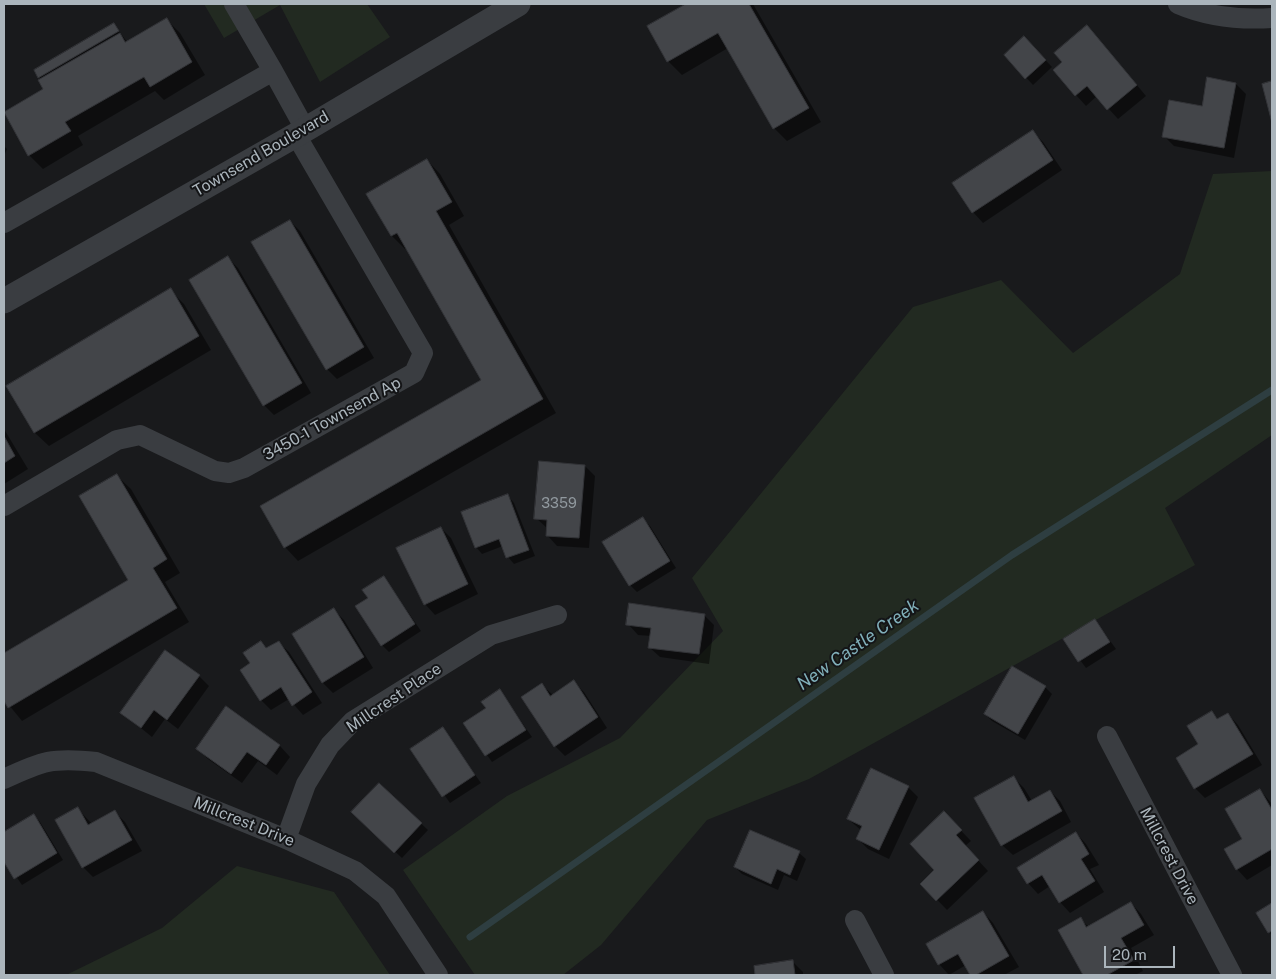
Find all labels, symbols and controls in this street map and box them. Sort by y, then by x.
street label: Townsend Boulevard [190,107,332,201]
street label: 3450-1 Townsend Ap [260,373,404,465]
house number: 3359 [541,496,577,512]
water label: New Castle Creek [793,595,923,695]
street label: Millcrest Place [343,659,445,737]
street label: Millcrest Drive [191,793,297,851]
street label: Millcrest Drive [1135,804,1203,908]
scale bar [1106,936,1177,968]
text: 20 m [1112,946,1147,963]

